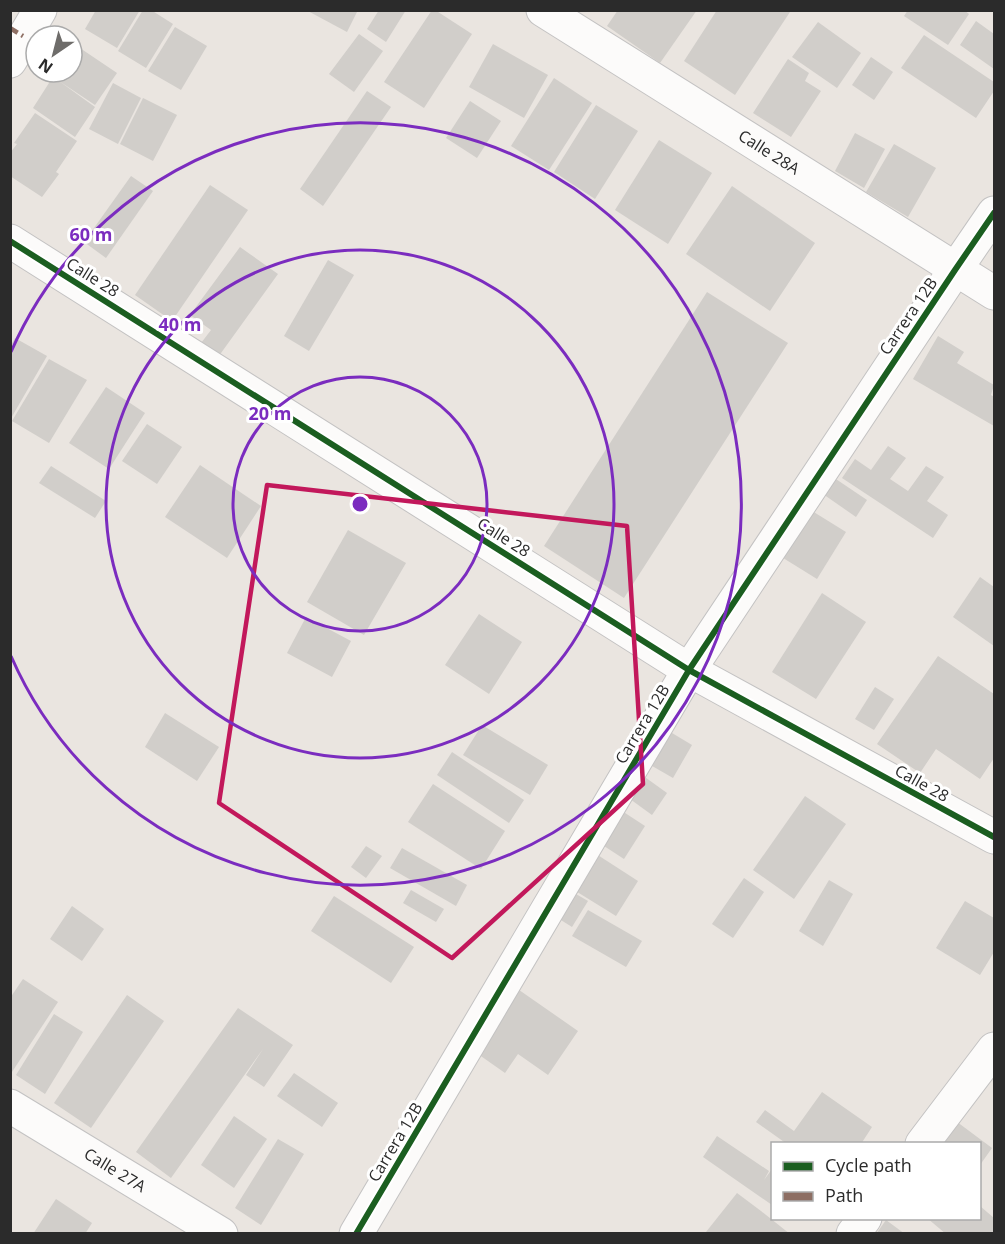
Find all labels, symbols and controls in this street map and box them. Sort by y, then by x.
north arrow [24,24,84,84]
text: N [34,54,57,79]
street label: Calle 28A [734,124,805,180]
text: 60 m [70,222,112,246]
street label: Calle 28 [62,252,124,302]
street label: Carrera 12B [874,273,942,359]
text: 40 m [159,312,201,336]
text: 20 m [249,401,291,425]
centre of rings [350,494,370,514]
street label: Calle 28 [473,512,535,562]
street label: Carrera 12B [610,680,674,768]
street label: Calle 28 [891,759,953,807]
street label: Carrera 12B [363,1098,427,1186]
legend [771,1142,981,1220]
street label: Calle 27A [80,1143,151,1197]
text: Cycle path [825,1153,912,1177]
text: Path [825,1183,863,1207]

